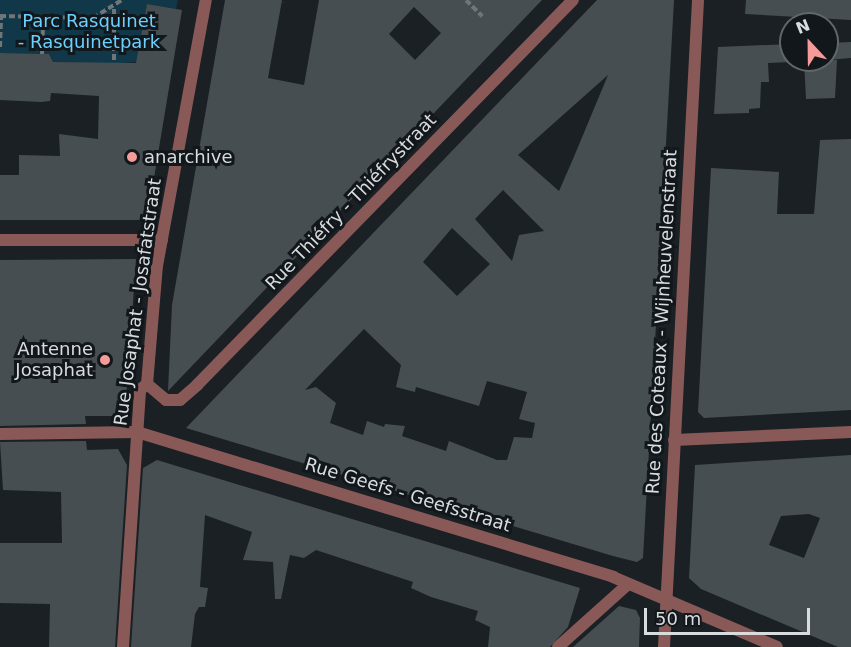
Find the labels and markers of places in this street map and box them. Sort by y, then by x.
place label: anarchive [144,146,233,168]
marker: anarchive [125,150,139,164]
place label: Antenne Josaphat [15,339,93,382]
marker: Antenne Josaphat [98,353,112,367]

